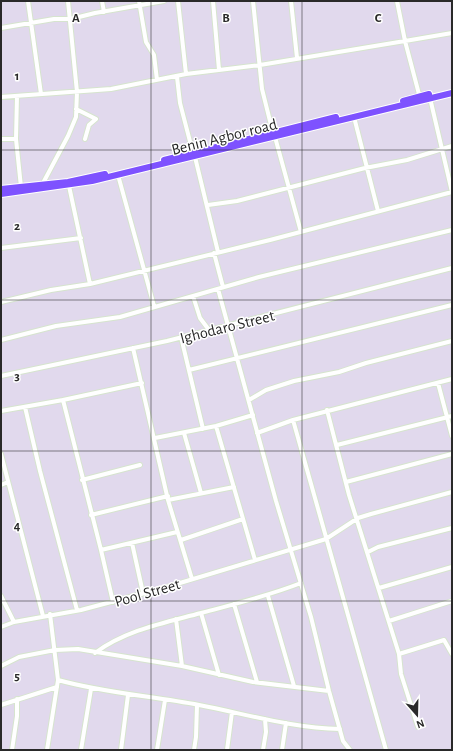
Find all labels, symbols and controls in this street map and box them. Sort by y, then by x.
text: A [72,12,80,25]
text: B [222,12,230,25]
text: C [375,12,382,25]
text: 1 [15,70,19,83]
street label: Benin Agbor road [170,116,279,158]
text: 2 [14,220,20,233]
street label: Ighodaro Street [178,308,276,346]
text: 3 [14,370,20,383]
text: 4 [14,520,21,533]
street label: Pool Street [113,576,182,610]
text: 5 [14,670,20,683]
north arrow [397,695,437,735]
text: N [415,717,426,730]

